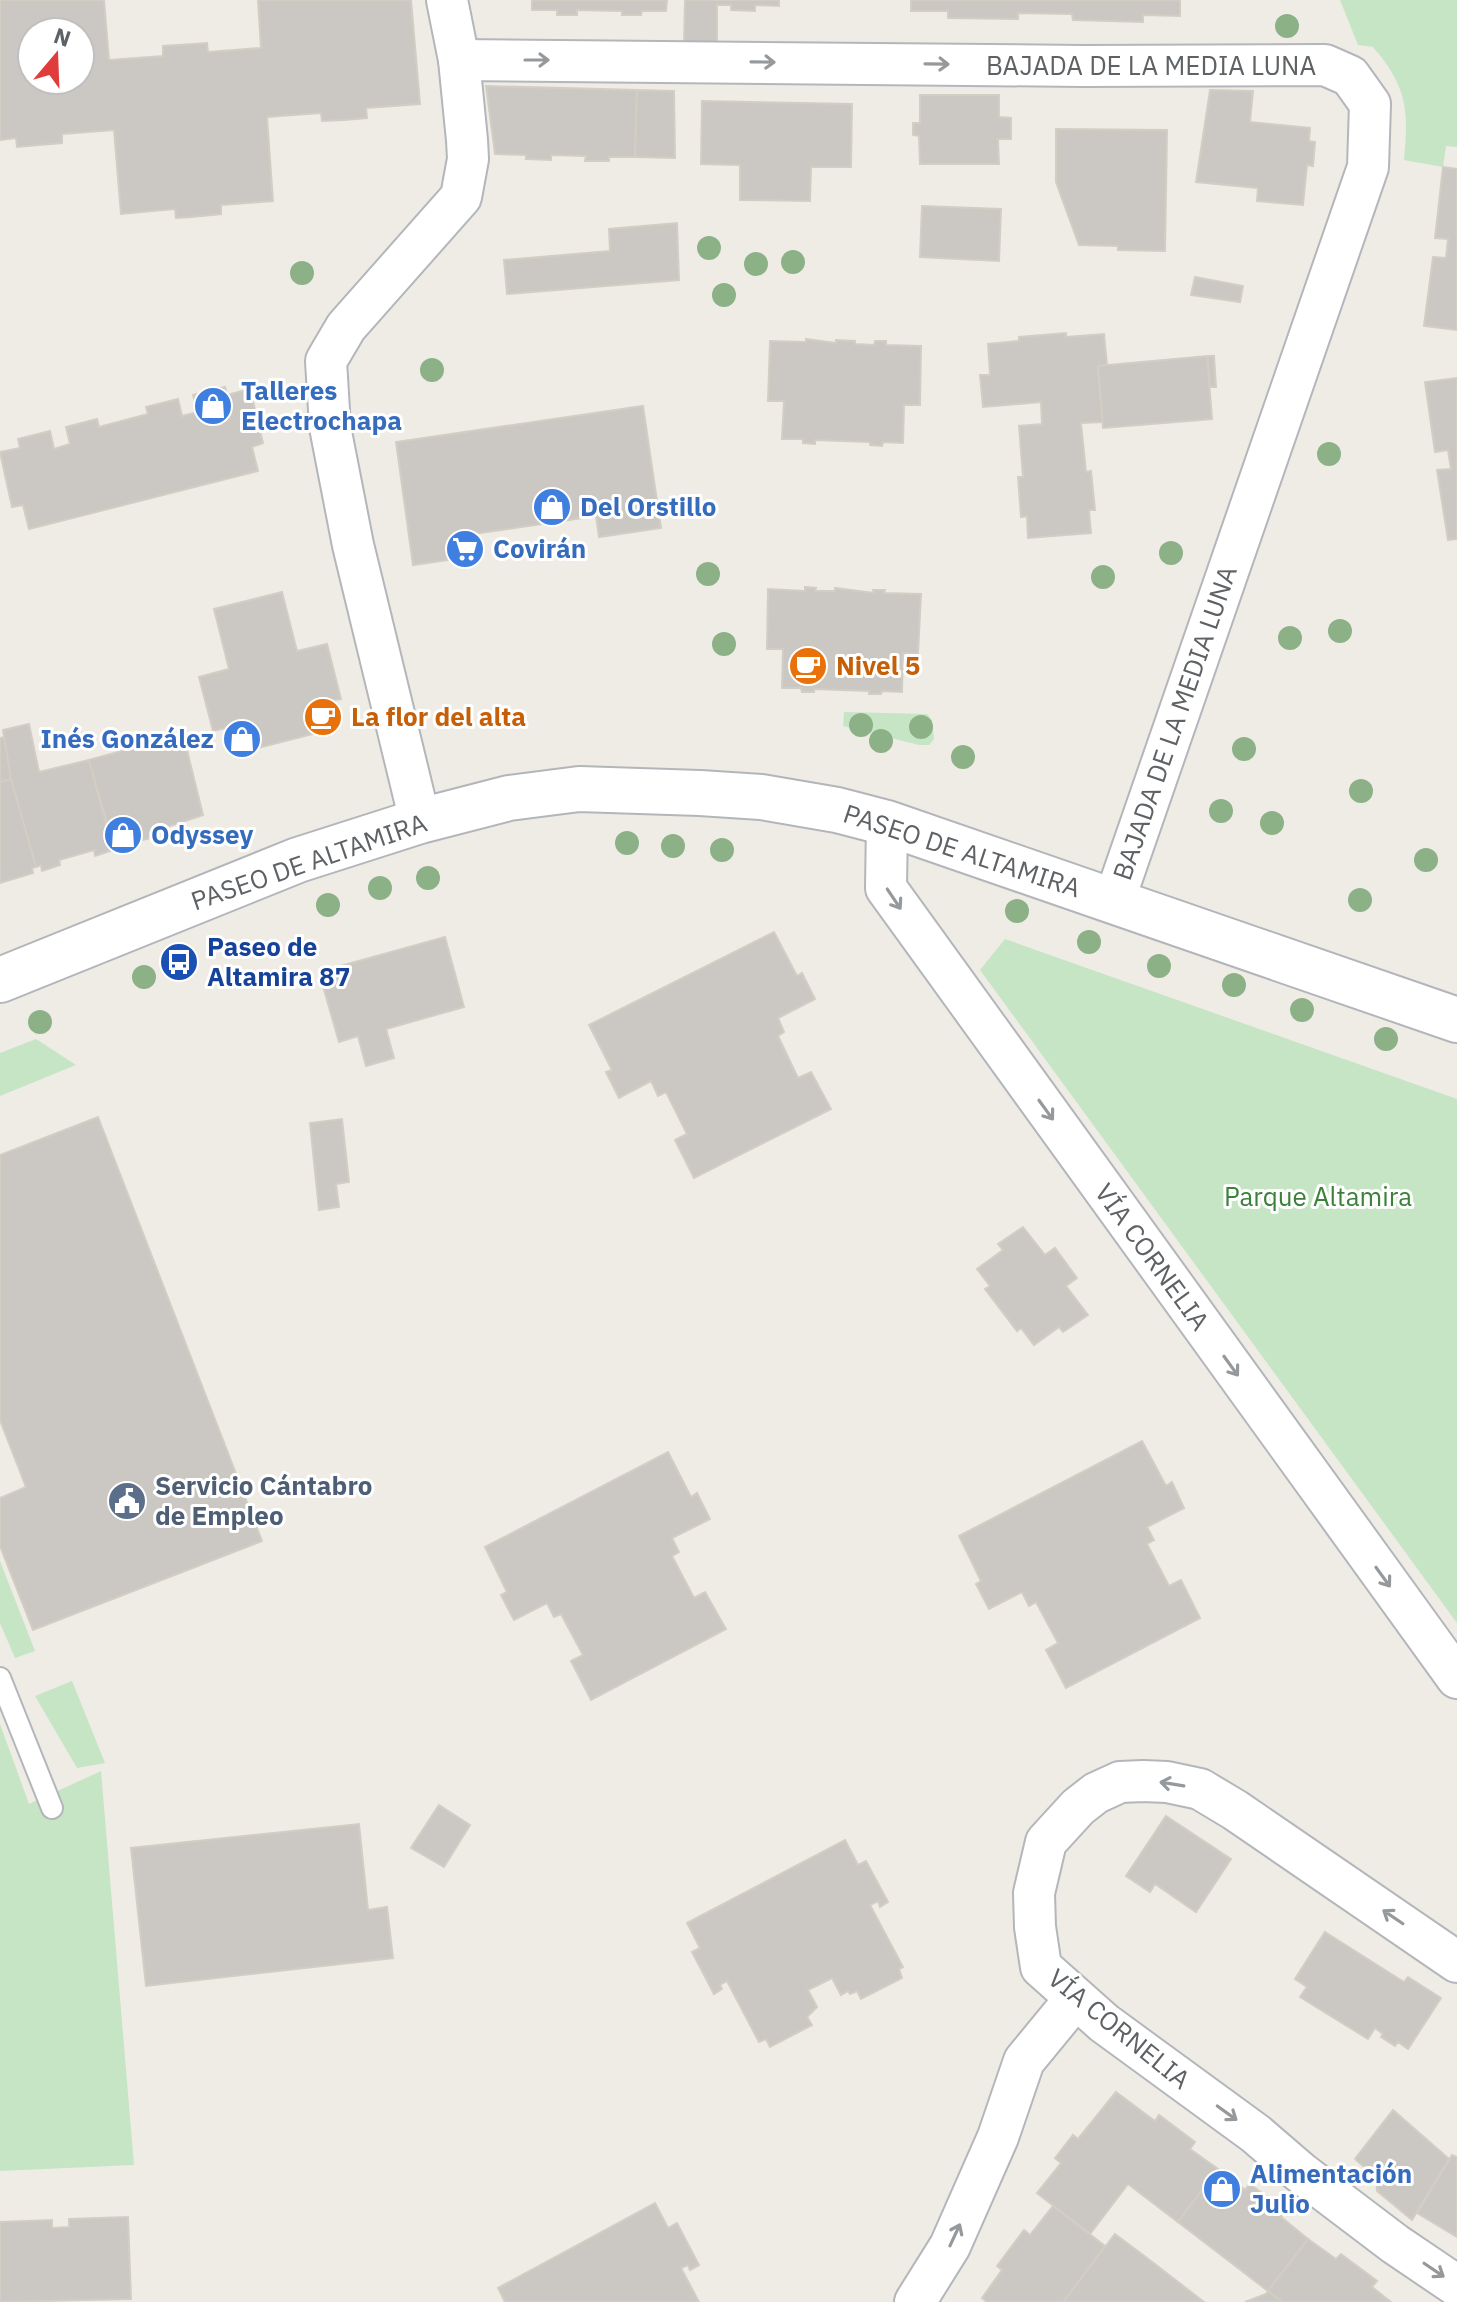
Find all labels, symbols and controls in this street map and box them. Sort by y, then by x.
north arrow [16,16,96,96]
text: N [50,20,75,53]
street label: BAJADA DE LA MEDIA LUNA [986,48,1316,82]
one-way arrow [523,52,550,68]
one-way arrow [749,54,776,70]
one-way arrow [923,57,950,72]
place label: Talleres Electrochapa [241,373,402,437]
shop icon: Talleres Electrochapa [192,385,234,427]
shop icon: Del Orstillo [531,486,573,528]
place label: Del Orstillo [580,489,716,523]
supermarket icon: Covirán [444,528,486,570]
place label: Covirán [493,531,586,565]
street label: BAJADA DE LA MEDIA LUNA [1104,561,1244,884]
cafe icon: Nivel 5 [787,645,829,687]
place label: Nivel 5 [836,648,920,682]
cafe icon: La flor del alta [302,696,344,738]
place label: La flor del alta [351,699,526,733]
shop icon: Inés González [221,718,263,760]
place label: Inés González [40,721,214,755]
street label: PASEO DE ALTAMIRA [839,796,1085,905]
street label: PASEO DE ALTAMIRA [186,805,431,917]
shop icon: Odyssey [102,814,144,856]
place label: Odyssey [151,817,253,851]
one-way arrow [886,887,902,909]
place label: Paseo de Altamira 87 [207,929,350,993]
bus stop icon: Paseo de Altamira 87 [158,941,200,983]
one-way arrow [1038,1098,1054,1120]
street label: VÍA CORNELIA [1088,1176,1218,1337]
park label: Parque Altamira [1224,1179,1412,1213]
one-way arrow [1222,1355,1239,1376]
place label: Servicio Cántabro de Empleo [155,1468,372,1532]
public building icon: Servicio Cántabro de Empleo [106,1480,148,1522]
one-way arrow [1374,1566,1391,1587]
one-way arrow [1160,1776,1186,1791]
one-way arrow [1382,1909,1405,1925]
street label: VÍA CORNELIA [1042,1960,1198,2096]
one-way arrow [1216,2104,1238,2121]
place label: Alimentación Julio [1250,2156,1412,2220]
shop icon: Alimentación Julio [1201,2168,1243,2210]
one-way arrow [948,2223,963,2248]
one-way arrow [1422,2262,1444,2278]

